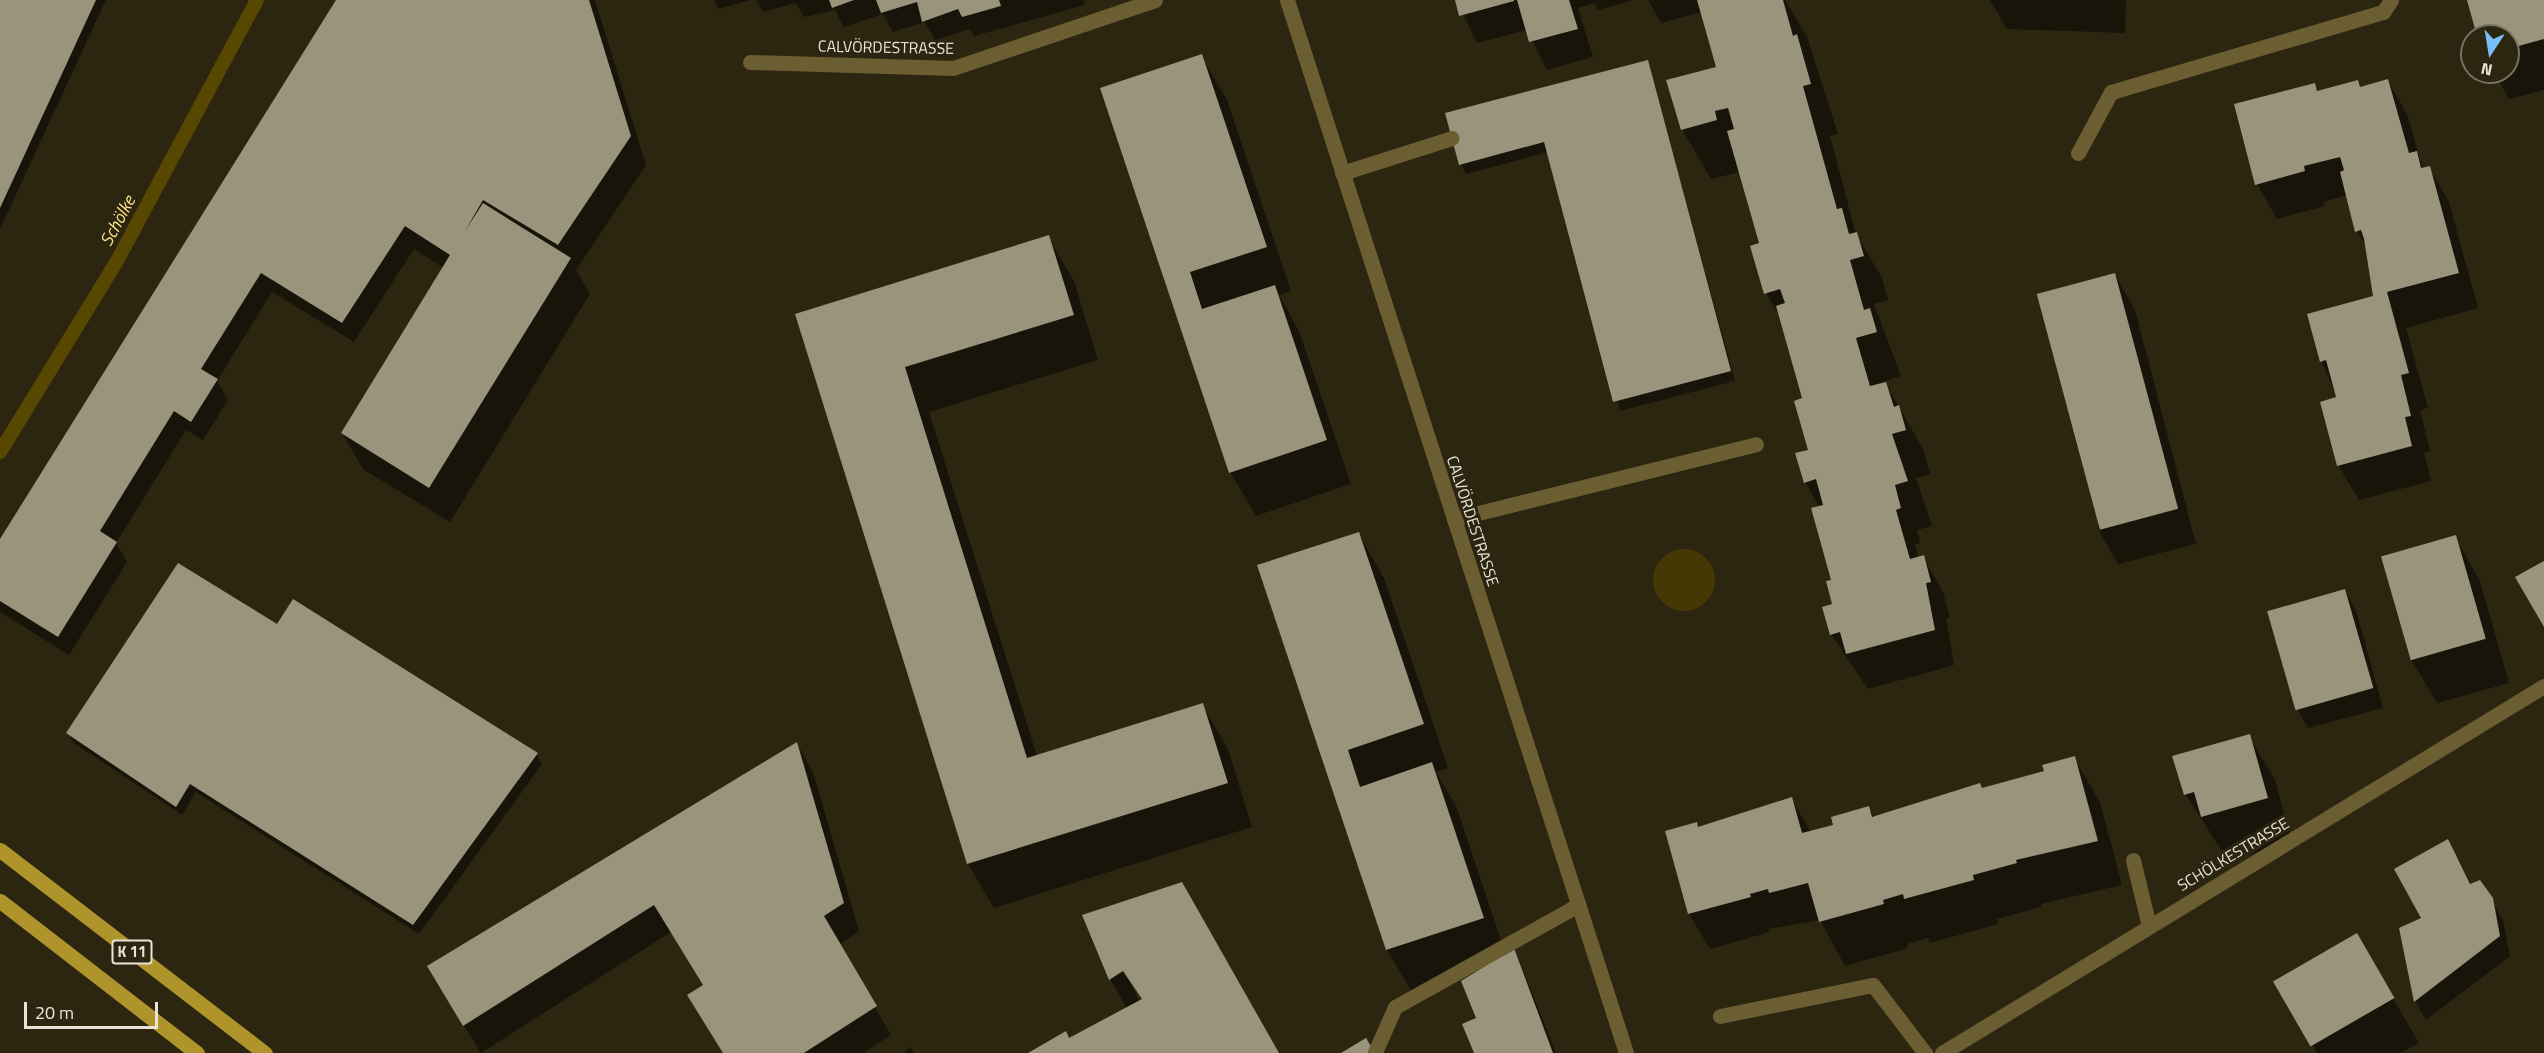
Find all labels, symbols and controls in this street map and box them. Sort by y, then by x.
north arrow [2460,24,2520,84]
street label: CALVÖRDESTRASSE [818,36,954,58]
text: N [2479,57,2495,83]
water label: Schölke [96,192,140,250]
street label: CALVÖRDESTRASSE [1443,453,1503,589]
street label: SCHÖLKESTRASSE [2174,813,2292,895]
road number: K 11 [111,940,153,964]
scale bar [27,990,160,1028]
text: 20 m [35,999,74,1026]

